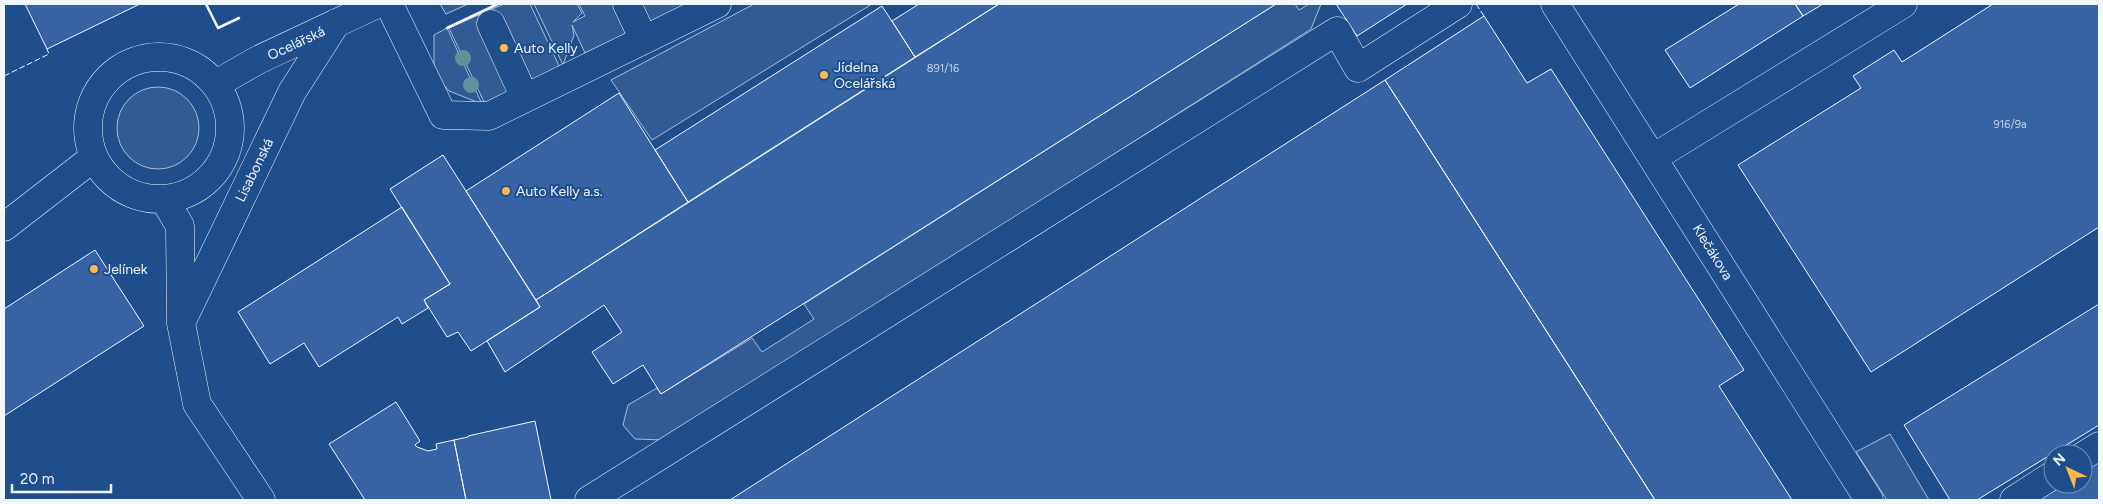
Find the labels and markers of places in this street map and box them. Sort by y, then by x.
place label: Auto Kelly [514,40,578,57]
marker: Auto Kelly [498,42,510,54]
place label: Jídelna Ocelářská [834,59,895,92]
marker: Jídelna Ocelářská [818,69,830,81]
place label: Auto Kelly a.s. [516,183,603,200]
marker: Auto Kelly a.s. [500,185,512,197]
place label: Jelínek [104,261,148,278]
marker: Jelínek [88,263,100,275]

